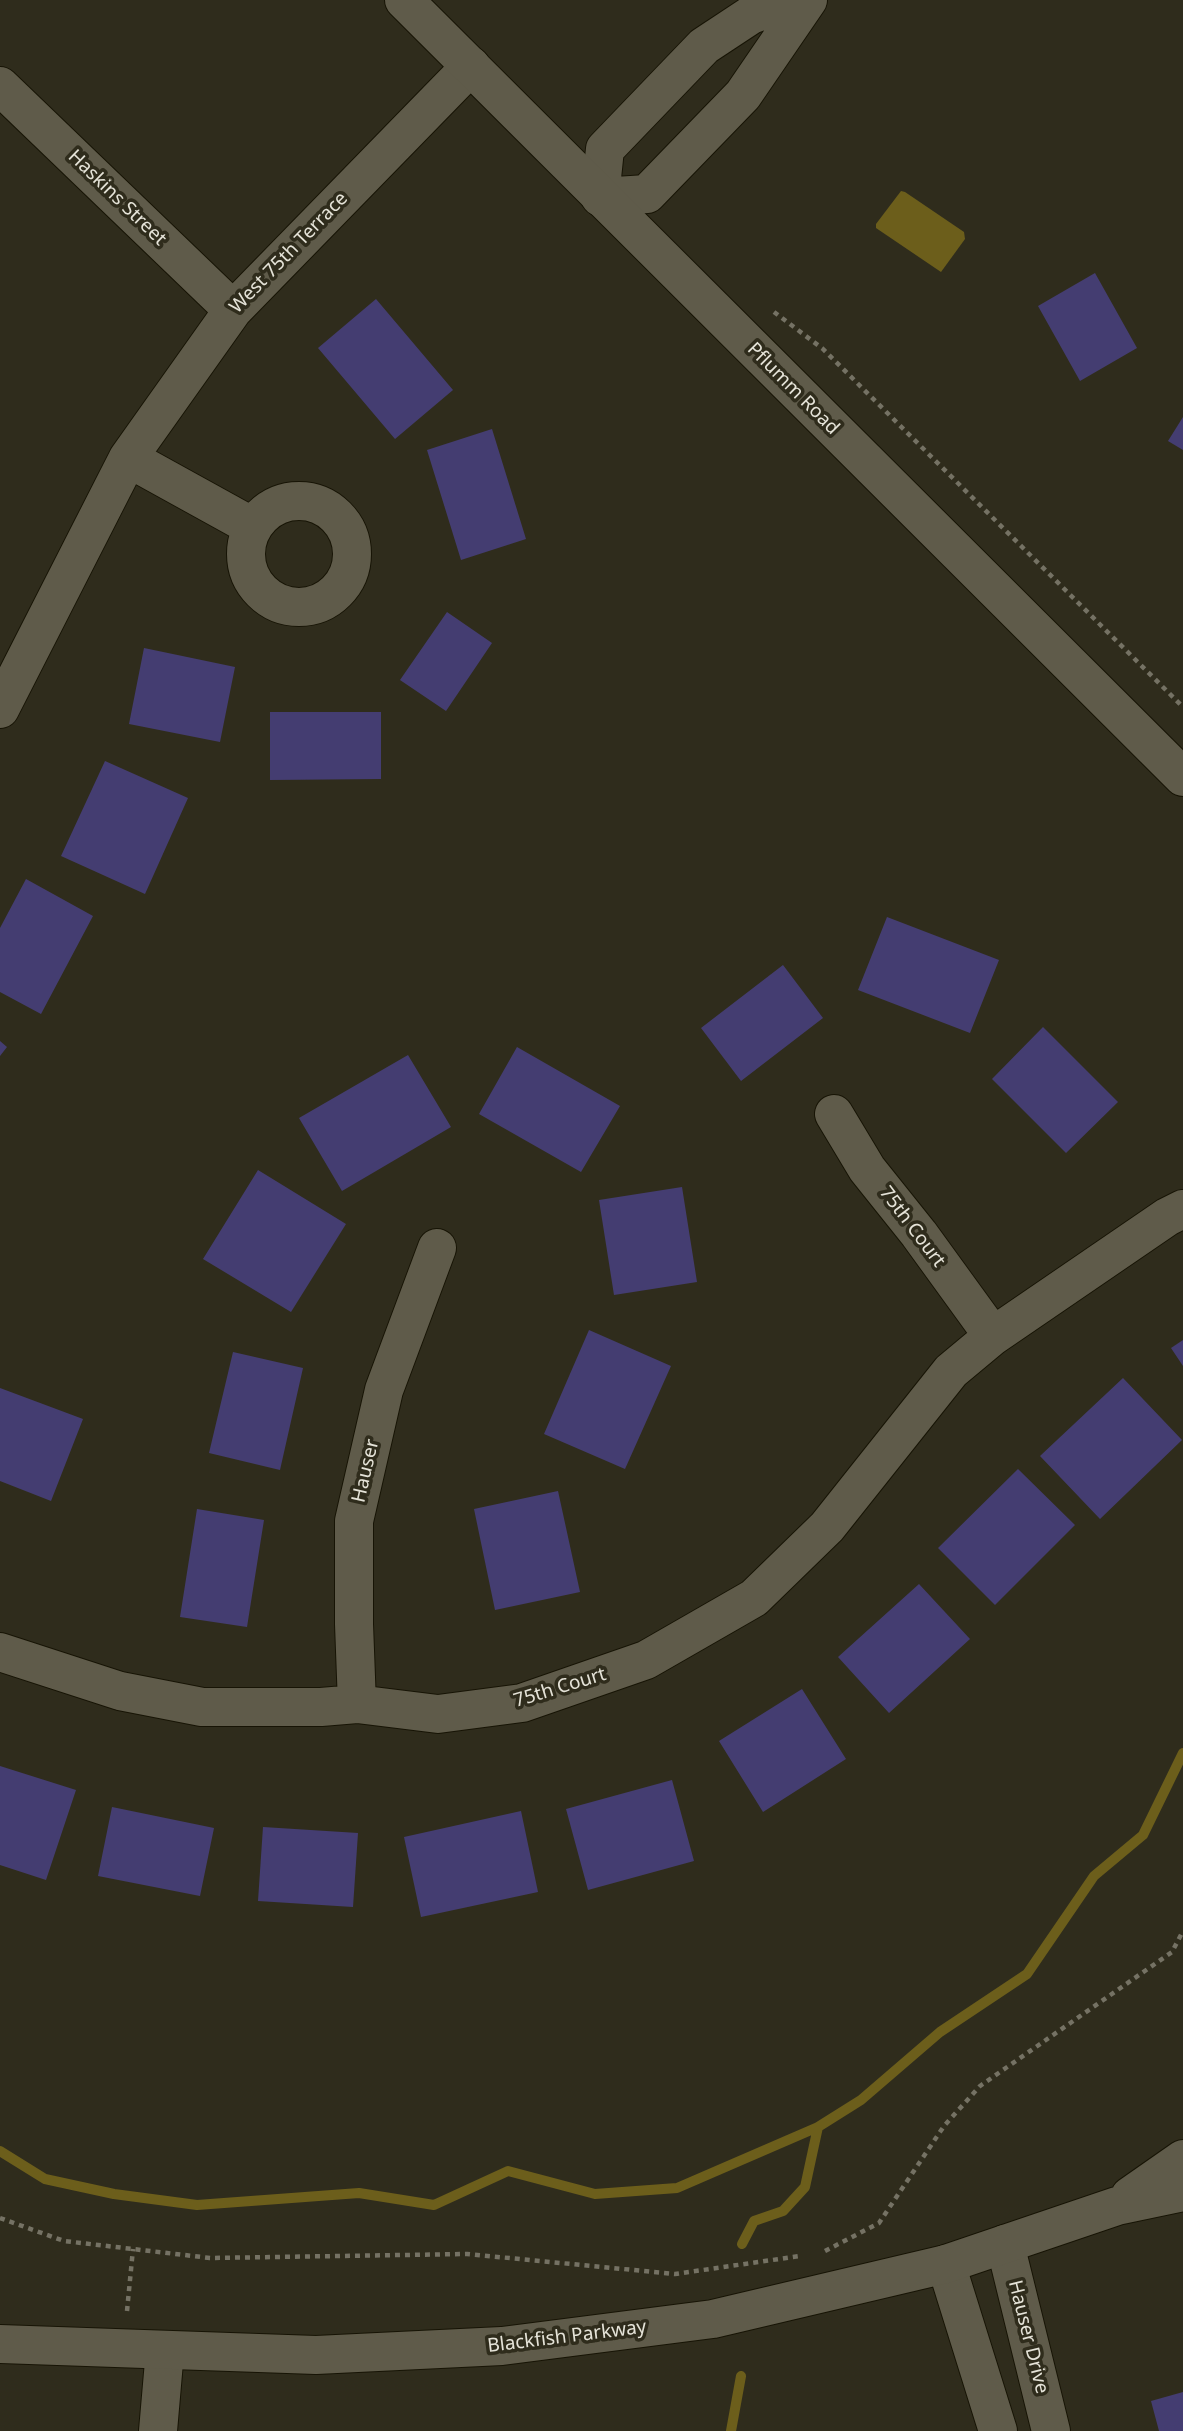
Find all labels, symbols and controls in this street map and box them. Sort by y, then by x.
street label: Haskins Street [63,145,171,251]
street label: West 75th Terrace [225,188,353,318]
street label: Pflumm Road [742,338,844,440]
street label: 75th Court [874,1182,950,1272]
street label: Hauser [348,1437,384,1505]
street label: 75th Court [511,1663,609,1713]
street label: Hauser Drive [1003,2278,1053,2396]
street label: Blackfish Parkway [486,2316,648,2358]

